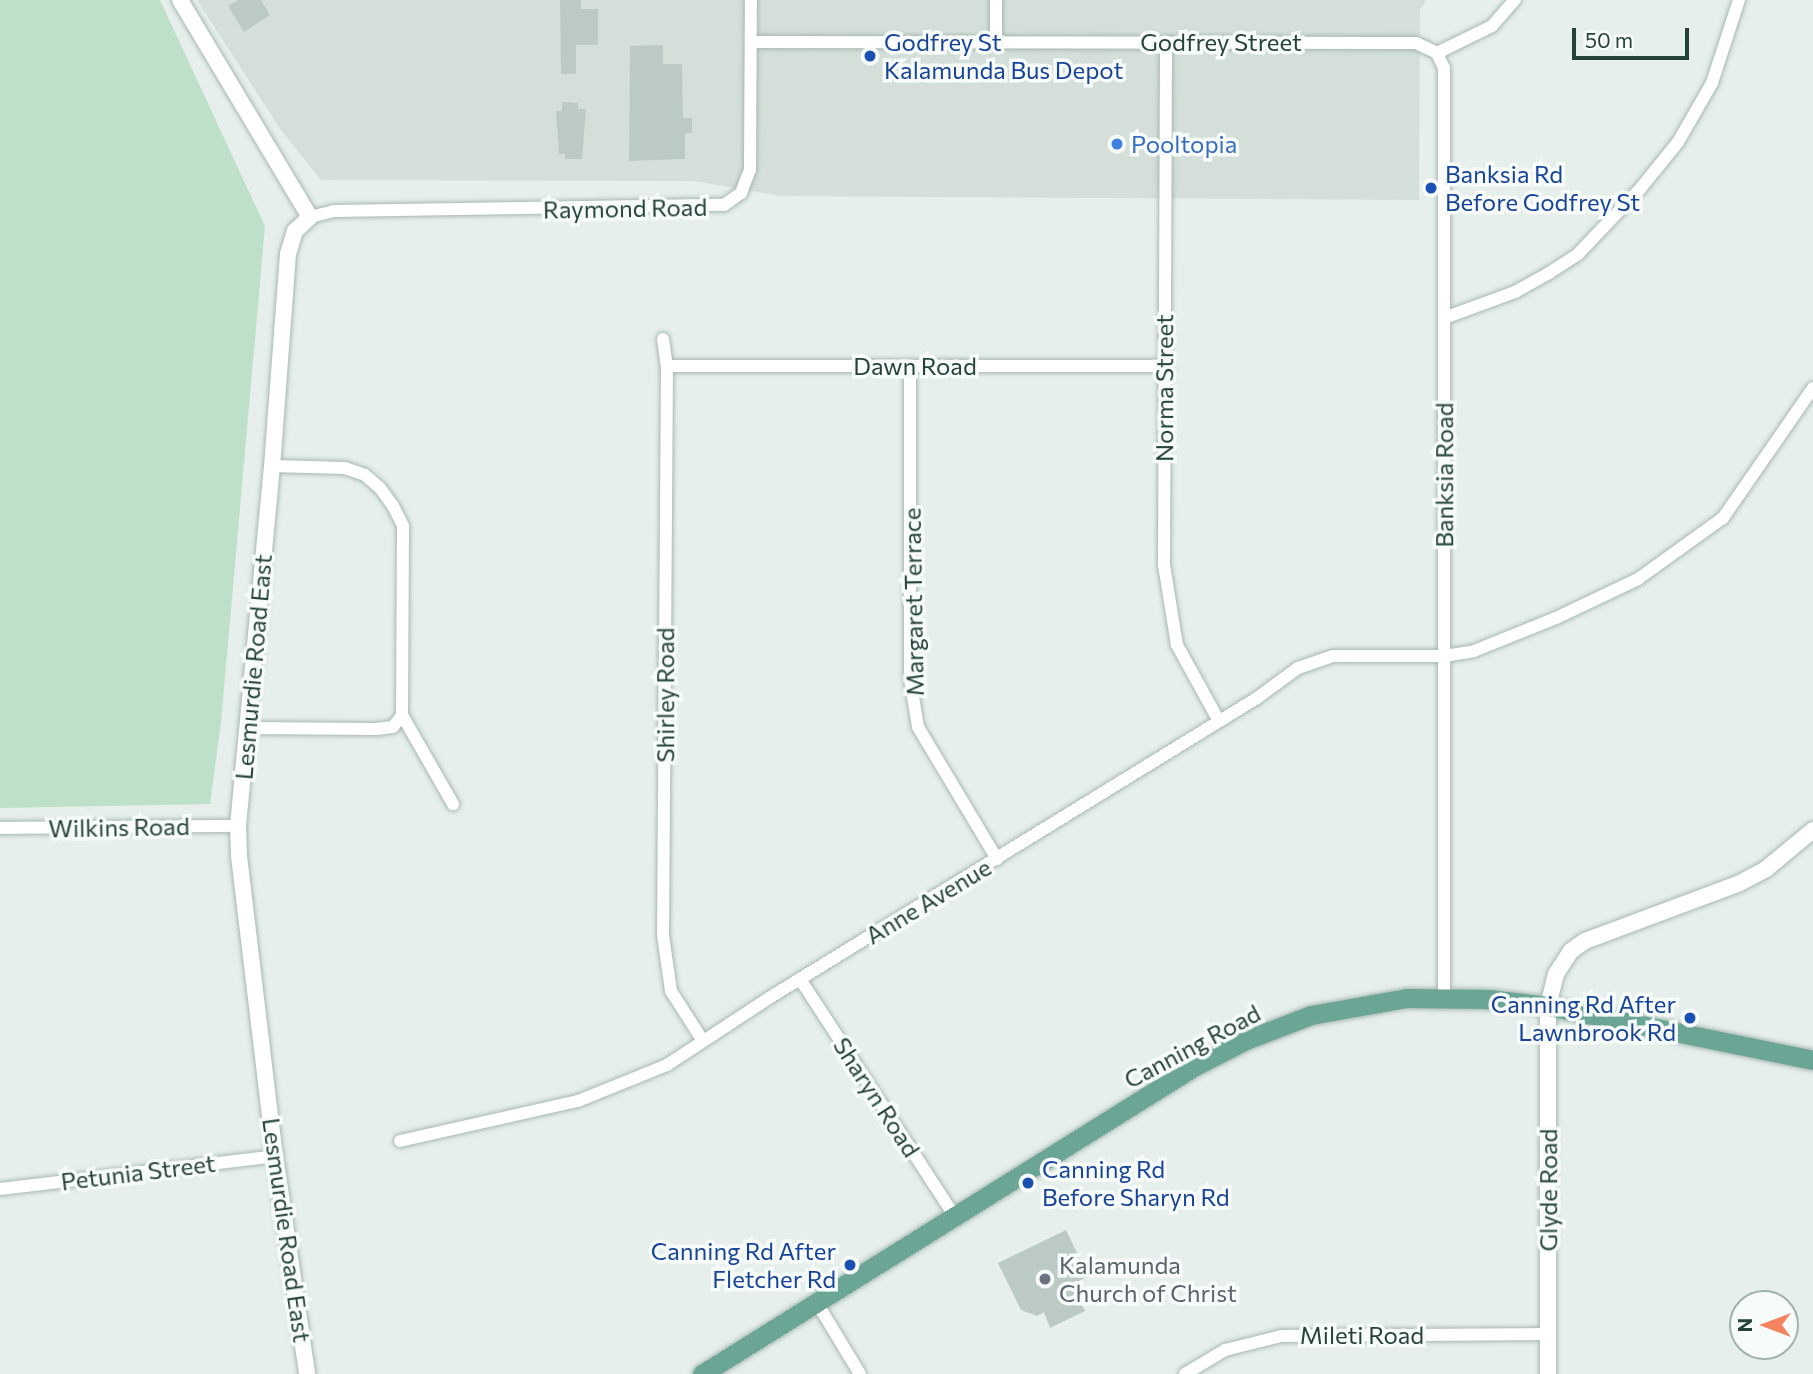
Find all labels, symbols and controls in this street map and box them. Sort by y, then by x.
scale bar [1575,14,1692,58]
text: 50 m [1585,27,1633,52]
place label: Godfrey St Kalamunda Bus Depot [884,28,1123,84]
street label: Godfrey Street [1140,28,1302,56]
marker: Godfrey St Kalamunda Bus Depot [862,48,878,64]
place label: Pooltopia [1131,130,1237,158]
marker: Pooltopia [1109,136,1125,152]
place label: Banksia Rd Before Godfrey St [1445,160,1640,216]
marker: Banksia Rd Before Godfrey St [1423,180,1439,196]
street label: Raymond Road [543,192,707,224]
street label: Norma Street [1150,314,1178,462]
street label: Dawn Road [853,352,977,380]
street label: Banksia Road [1430,402,1458,548]
street label: Margaret Terrace [897,507,929,697]
street label: Lesmurdie Road East [229,553,277,781]
street label: Shirley Road [651,627,679,763]
street label: Wilkins Road [48,811,190,843]
street label: Anne Avenue [860,852,996,950]
place label: Canning Rd After Lawnbrook Rd [1491,990,1676,1046]
street label: Canning Road [1119,998,1265,1094]
marker: Canning Rd After Lawnbrook Rd [1682,1010,1698,1026]
street label: Sharyn Road [828,1032,926,1162]
street label: Lesmurdie Road East [257,1116,317,1344]
street label: Glyde Road [1534,1129,1562,1251]
street label: Petunia Street [59,1148,217,1196]
place label: Canning Rd Before Sharyn Rd [1042,1155,1230,1211]
marker: Canning Rd Before Sharyn Rd [1020,1175,1036,1191]
place label: Canning Rd After Fletcher Rd [651,1237,836,1293]
place label: Kalamunda Church of Christ [1059,1251,1237,1307]
marker: Canning Rd After Fletcher Rd [842,1257,858,1273]
marker: Kalamunda Church of Christ [1037,1271,1053,1287]
north arrow [1729,1290,1799,1360]
text: N [1733,1318,1756,1332]
street label: Mileti Road [1300,1321,1424,1349]

